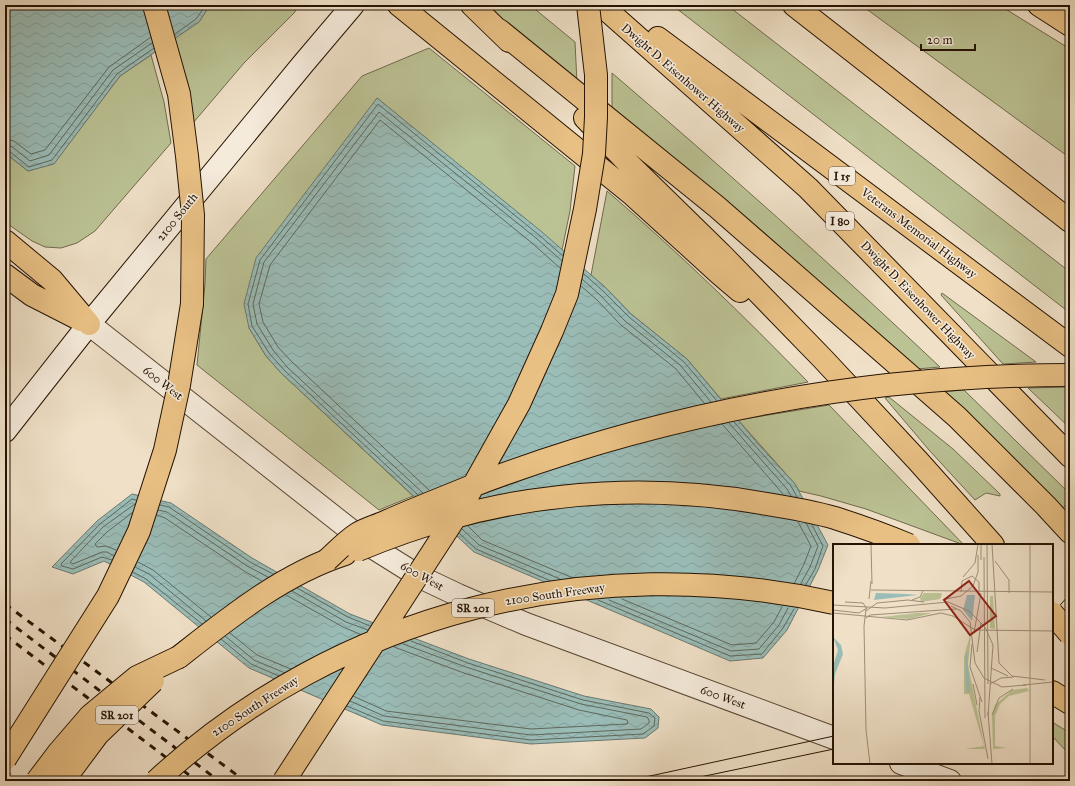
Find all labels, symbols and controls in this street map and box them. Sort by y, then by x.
street label: Dwight D. Eisenhower Highway [618,21,748,136]
scale bar [921,26,975,52]
text: 20 m [927,33,953,47]
road number: I 15 [829,167,855,185]
street label: Veterans Memorial Highway [857,184,980,282]
street label: 2100 South [153,190,201,244]
road number: I 80 [826,212,854,230]
street label: Dwight D. Eisenhower Highway [857,238,978,363]
street label: 600 West [140,363,187,404]
inset map [833,544,1053,764]
street label: 600 West [398,558,447,594]
street label: 2100 South Freeway [504,580,606,608]
road number: SR 201 [452,599,494,617]
street label: 2100 South Freeway [209,673,301,739]
street label: 600 West [698,682,748,712]
road number: SR 201 [96,706,138,724]

